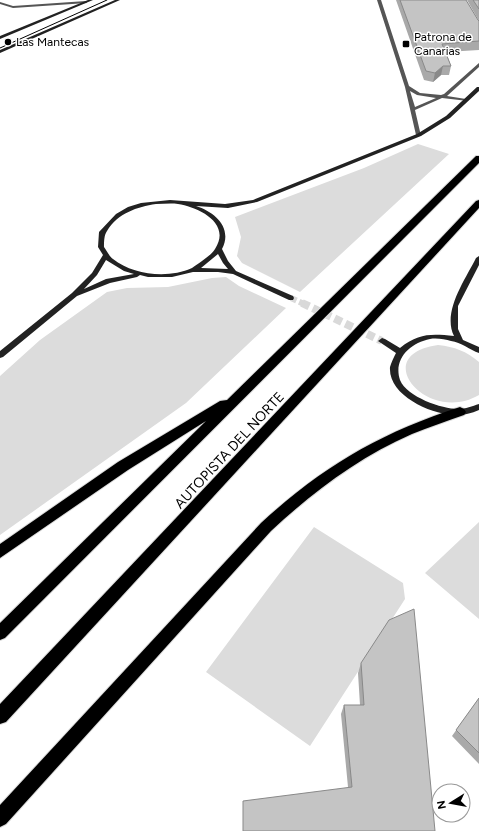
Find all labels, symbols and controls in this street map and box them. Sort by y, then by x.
place label: Patrona de Canarias [414,30,472,58]
place label: Las Mantecas [16,35,90,49]
marker: Las Mantecas [3,37,13,47]
marker: Patrona de Canarias [401,39,411,49]
street label: AUTOPISTA DEL NORTE [171,389,288,512]
north arrow [431,783,471,823]
text: N [434,799,449,810]

